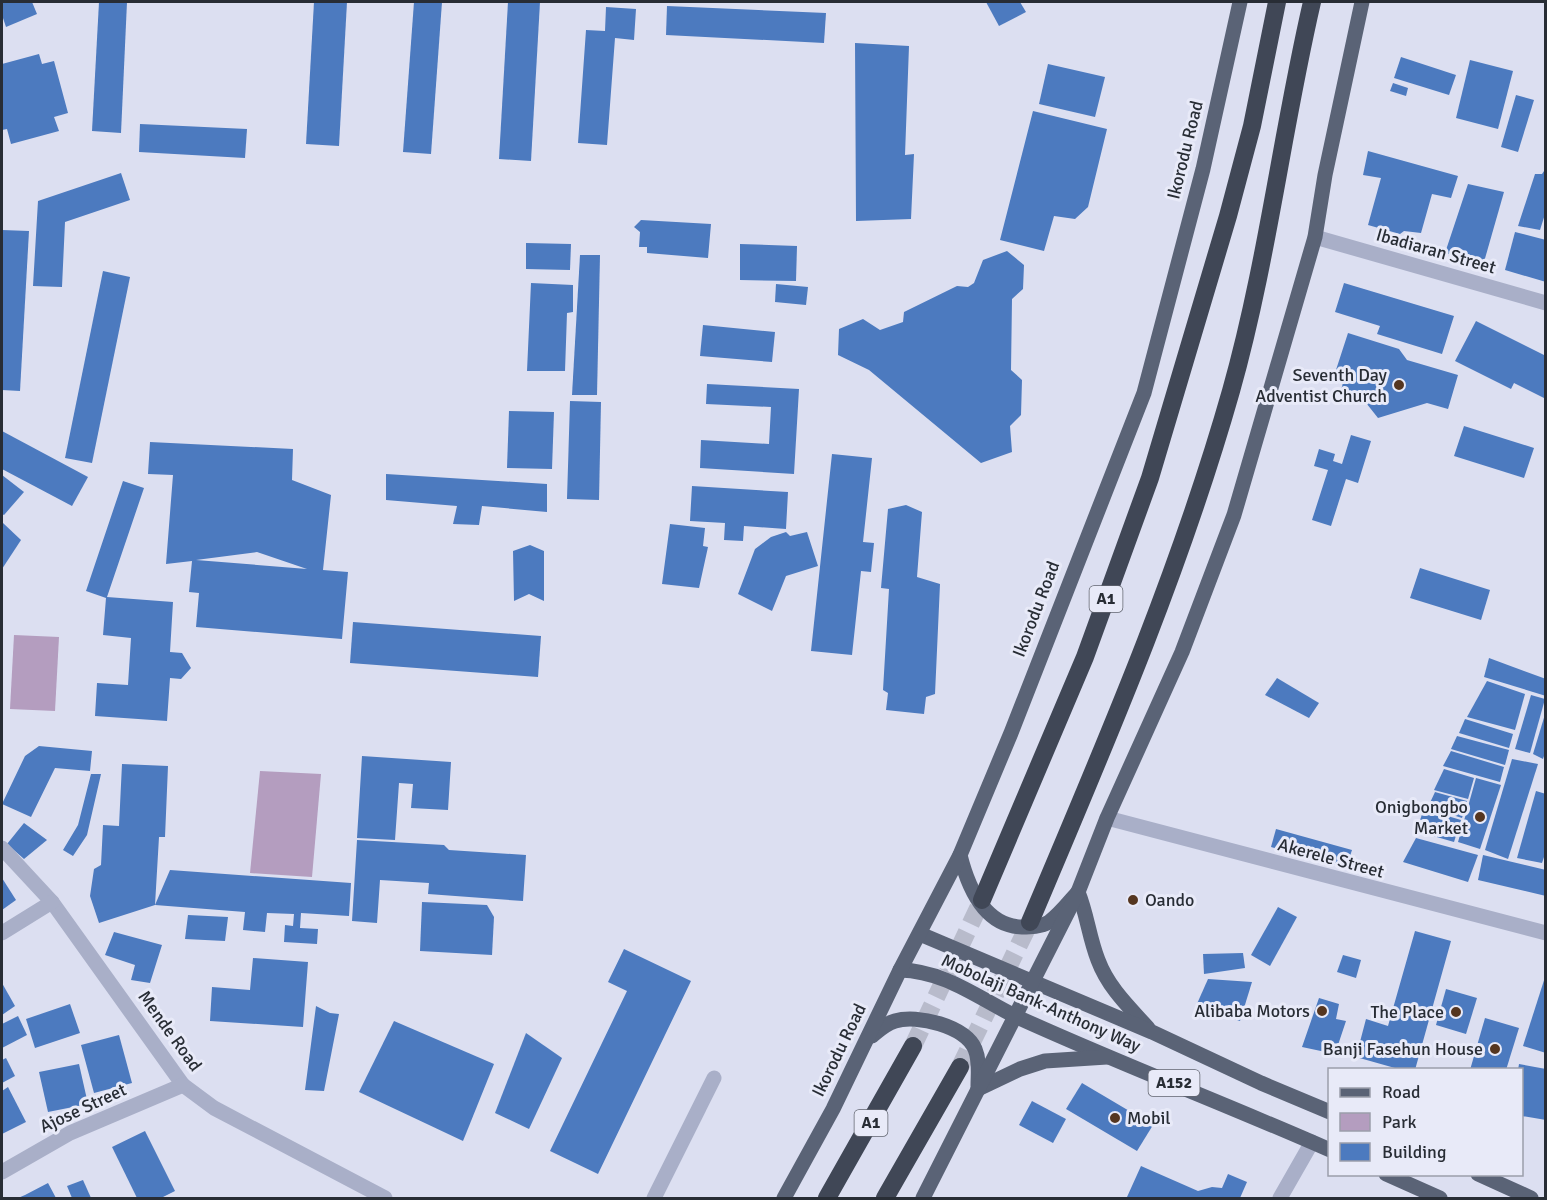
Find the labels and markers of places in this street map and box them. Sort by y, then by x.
place label: Seventh Day Adventist Church [1255,364,1388,407]
marker: Seventh Day Adventist Church [1392,378,1406,392]
place label: Onigbongbo Market [1375,796,1468,839]
marker: Onigbongbo Market [1473,810,1487,824]
place label: Oando [1145,889,1194,911]
marker: Oando [1126,893,1140,907]
place label: Alibaba Motors [1194,1000,1310,1022]
place label: The Place [1370,1001,1444,1023]
marker: Alibaba Motors [1315,1004,1329,1018]
marker: The Place [1449,1005,1463,1019]
place label: Banji Fasehun House [1323,1038,1483,1060]
marker: Banji Fasehun House [1488,1042,1502,1056]
place label: Mobil [1127,1107,1171,1129]
marker: Mobil [1108,1111,1122,1125]

